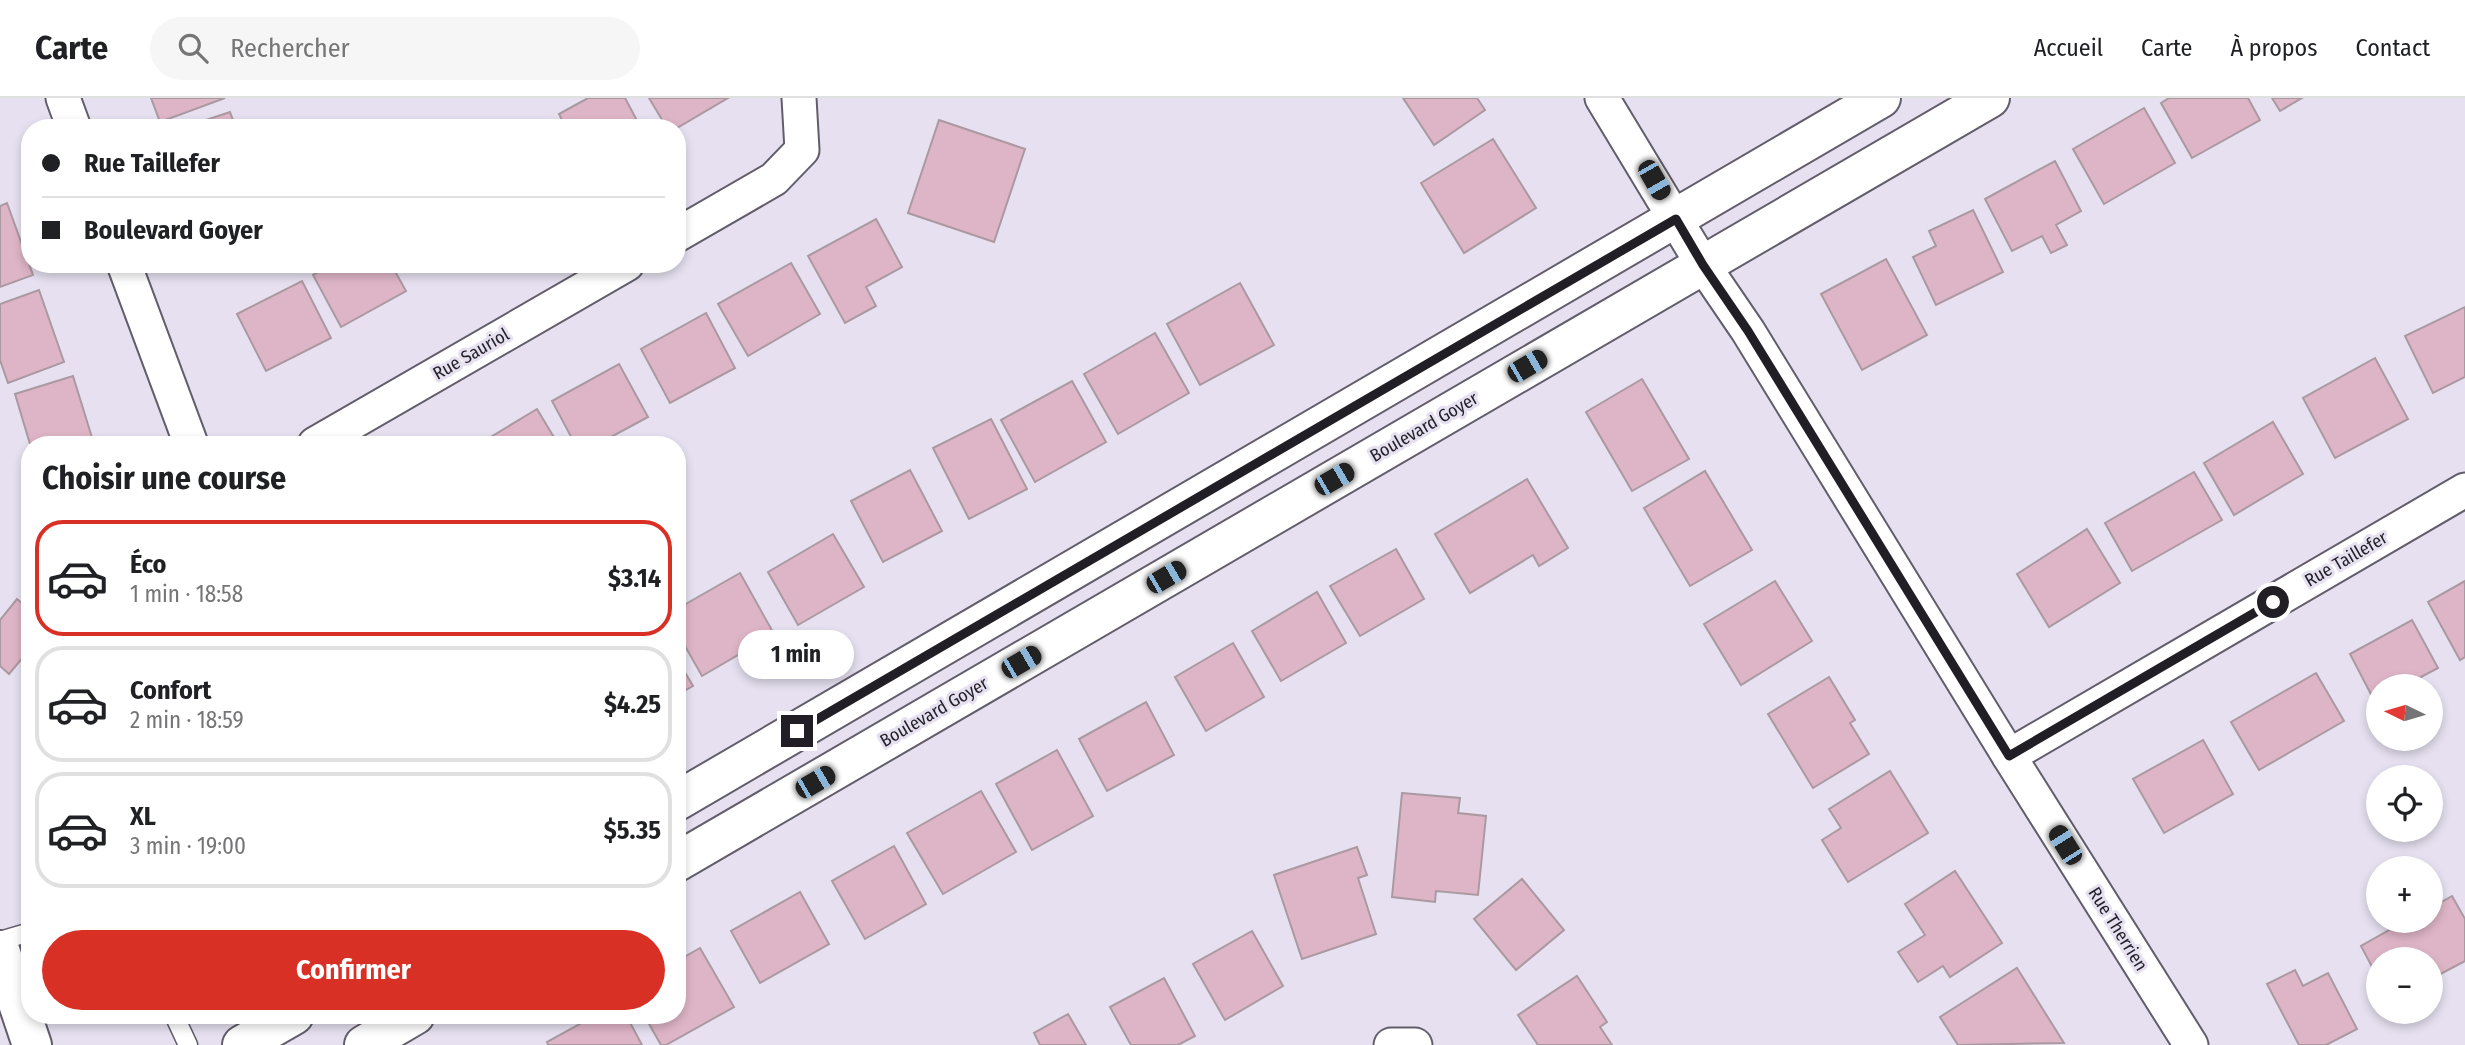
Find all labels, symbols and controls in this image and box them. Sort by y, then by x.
search box [150,17,640,80]
text: Carte [35,28,108,68]
icon: search [174,29,212,67]
text: Rechercher [230,33,350,64]
text: Accueil [2034,34,2103,62]
text: Carte [2141,34,2192,62]
text: À propos [2230,34,2317,62]
text: Contact [2355,34,2430,62]
text: Rue Taillefer [84,148,220,179]
car [1635,157,1674,203]
text: Boulevard Goyer [84,215,263,246]
street label: Rue Sauriol [429,323,513,385]
car [1504,346,1551,386]
street label: Boulevard Goyer [1366,387,1483,467]
text: Choisir une course [42,459,286,497]
car [1311,459,1358,499]
street label: Rue Taillefer [2301,526,2392,592]
icon: car [46,547,109,610]
text: Éco [130,549,167,580]
car [1143,557,1190,597]
text: $3.14 [608,563,661,594]
text: 1 min · 18:58 [130,580,243,608]
route start [2257,586,2289,618]
callout: 1 min [739,630,855,678]
text: 1 min [771,640,821,668]
car [998,642,1045,682]
street label: Boulevard Goyer [876,672,993,752]
icon: car [46,673,109,736]
north arrow [2366,674,2443,751]
map controls [2366,674,2443,1024]
text: Confort [130,675,211,706]
text: $4.25 [604,689,661,720]
text: 2 min · 18:59 [130,706,244,734]
route end [781,715,813,747]
car [792,762,839,802]
button: locate [2366,765,2443,842]
icon: car [46,799,109,862]
text: XL [130,801,156,832]
text: $5.35 [604,815,661,846]
car [2045,822,2086,868]
text: 3 min · 19:00 [130,832,246,860]
button: + [2366,856,2443,933]
street label: Rue Therrien [2084,883,2152,975]
button: Confirmer [42,930,665,1010]
button: − [2366,947,2443,1024]

